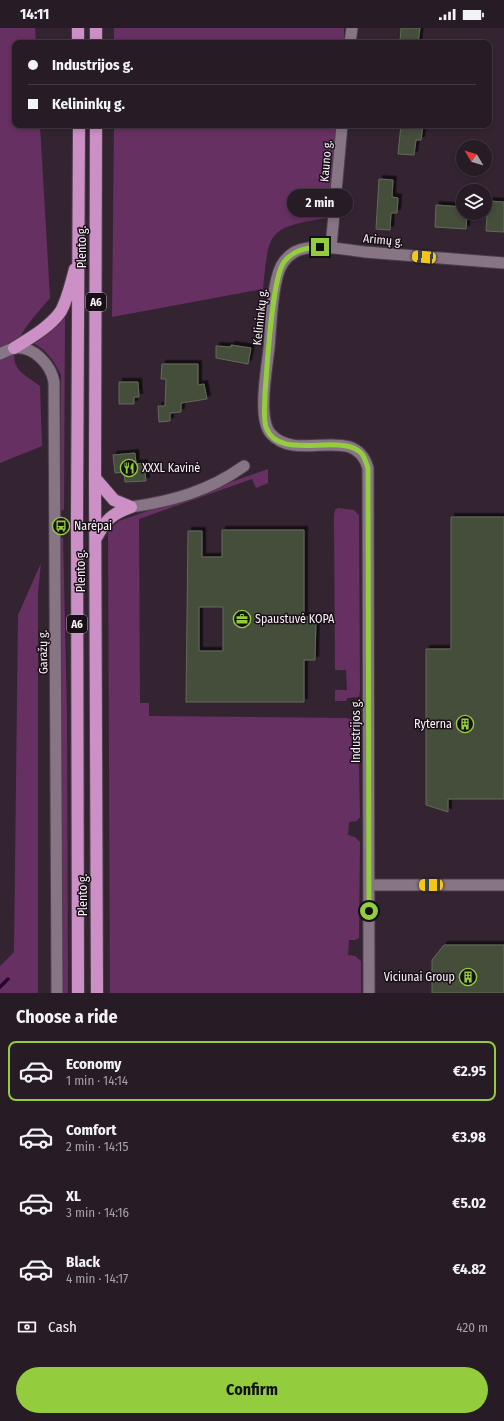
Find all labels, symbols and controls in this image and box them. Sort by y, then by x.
text: 14:11 [20,5,49,23]
text: Industrijos g. [52,56,134,74]
text: Kelininkų g. [52,95,125,113]
street label: Kauno g. [317,139,335,183]
north arrow [456,140,492,176]
map controls [456,140,492,220]
button: layers [456,184,492,220]
callout: 2 min [287,189,353,217]
text: 2 min [306,195,334,210]
street label: Plento g. [75,225,89,268]
street label: Arimų g. [362,231,404,249]
route end [311,238,329,256]
car [412,250,436,264]
street label: Kelininkų g. [250,288,270,346]
road number: A6 [86,293,106,311]
restaurant icon: XXXL Kavinė [119,458,139,478]
place label: XXXL Kavinė [142,461,200,475]
bus stop icon: Narėpai [51,516,71,536]
place label: Narėpai [74,519,112,533]
street label: Plento g. [74,549,88,592]
office icon: Spaustuvė KOPA [232,609,252,629]
place label: Spaustuvė KOPA [255,612,335,626]
road number: A6 [67,615,87,633]
street label: Garažų g. [36,629,50,674]
street label: Industrijos g. [349,699,363,763]
building icon: Ryterna [455,714,475,734]
place label: Ryterna [414,717,452,731]
street label: Plento g. [76,873,90,916]
car [419,879,443,891]
route start [360,902,378,920]
building icon: Viciunai Group [458,967,478,987]
place label: Viciunai Group [384,970,455,984]
text: Choose a ride [16,1006,118,1028]
icon: car [18,1053,54,1089]
text: Economy [66,1055,121,1073]
text: €2.95 [453,1062,486,1080]
text: 1 min · 14:14 [66,1073,128,1088]
icon: car [18,1119,54,1155]
text: Comfort [66,1121,117,1139]
text: €3.98 [452,1128,486,1146]
text: 2 min · 14:15 [66,1139,128,1154]
icon: car [18,1185,54,1221]
text: XL [66,1187,81,1205]
text: €5.02 [452,1194,486,1212]
text: 3 min · 14:16 [66,1205,129,1220]
icon: car [18,1251,54,1287]
text: Black [66,1253,100,1271]
text: €4.82 [453,1260,486,1278]
text: 4 min · 14:17 [66,1271,128,1286]
icon: cash [16,1316,38,1338]
text: Cash [48,1318,77,1336]
text: 420 m [456,1320,488,1335]
button: Confirm [16,1367,488,1413]

